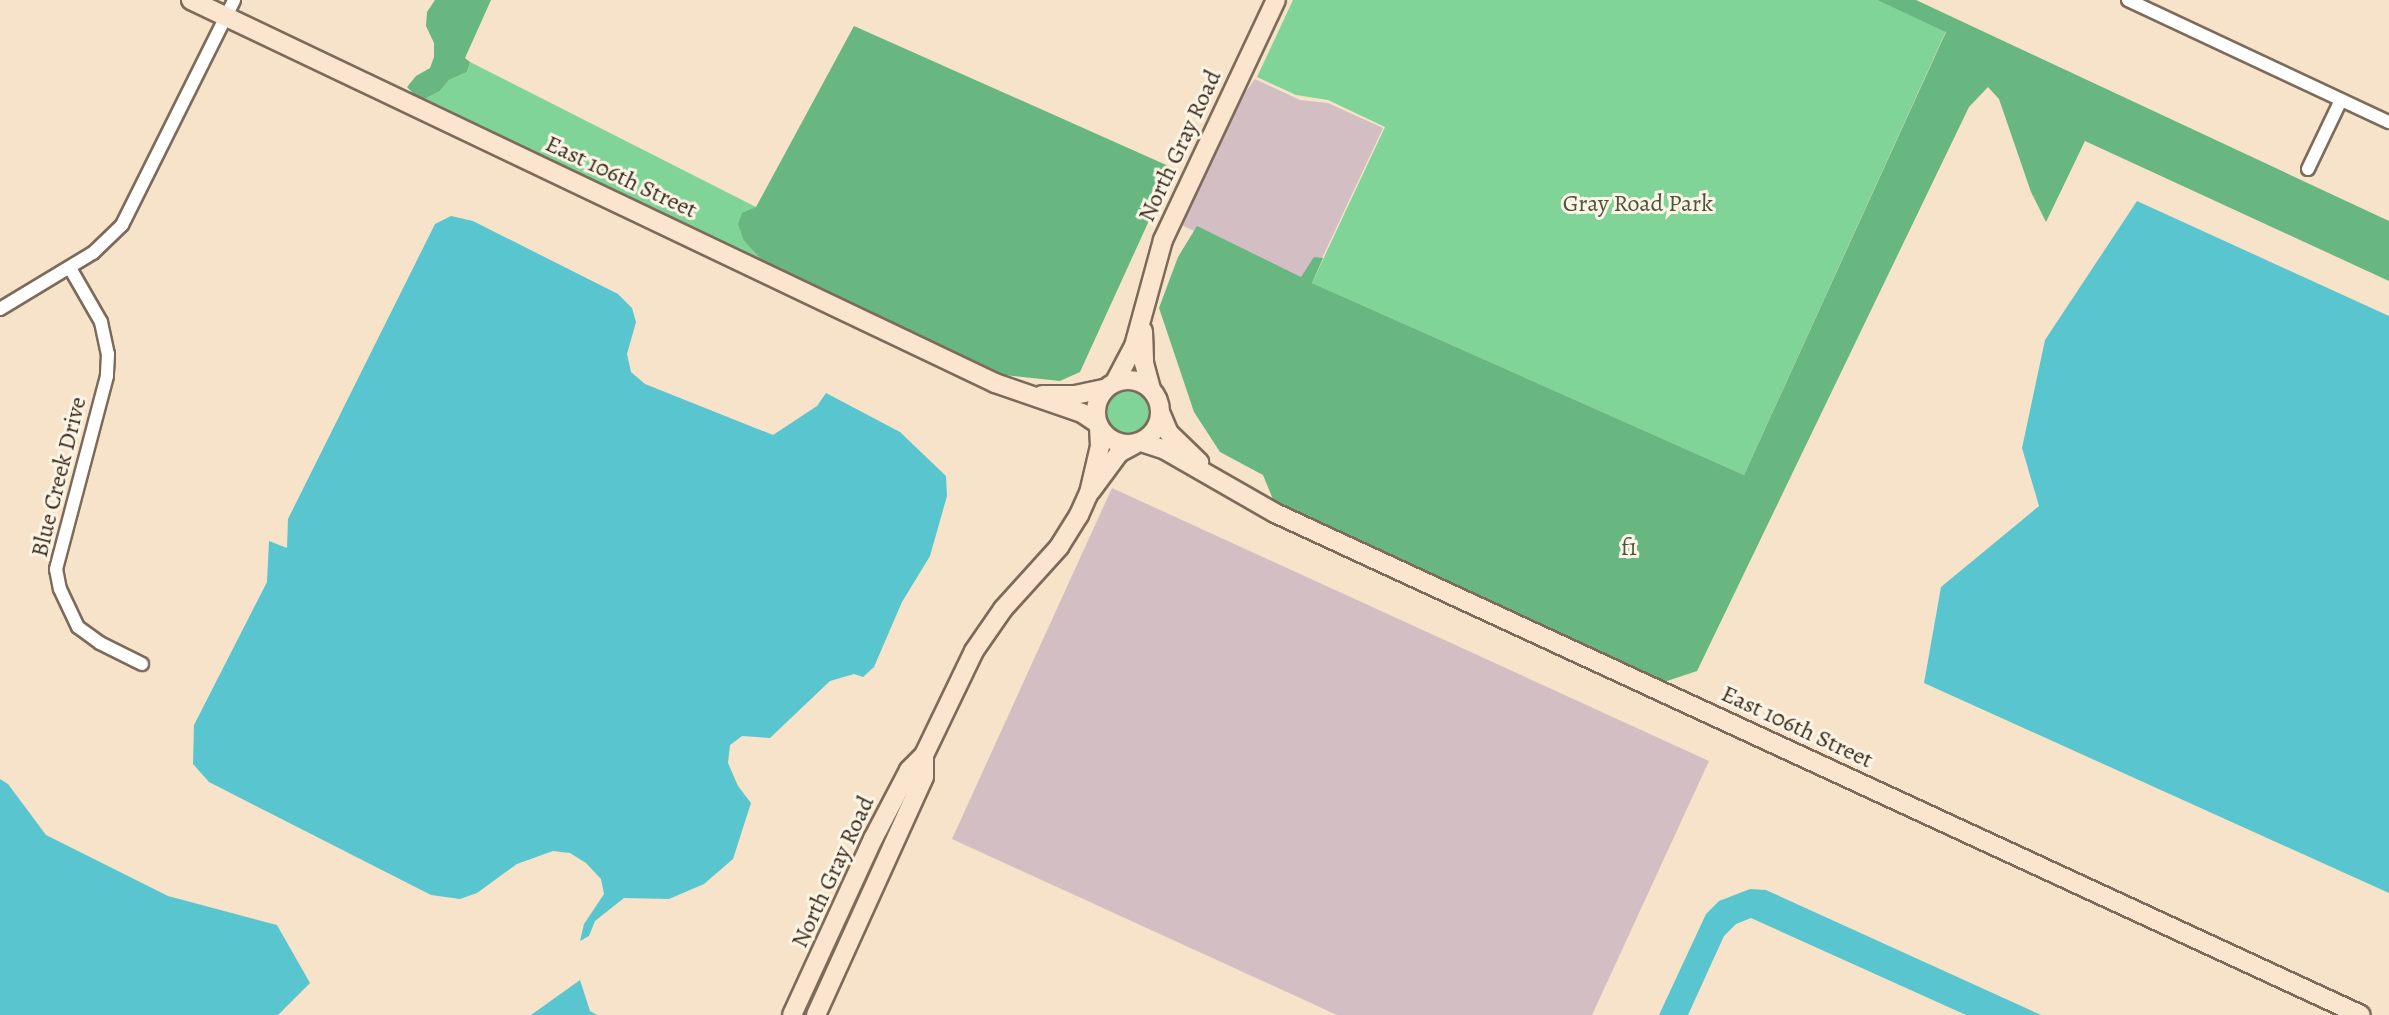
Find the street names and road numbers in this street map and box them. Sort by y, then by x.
street label: North Gray Road [1132,66,1228,226]
street label: East 106th Street [541,129,701,225]
street label: Blue Creek Drive [25,394,93,560]
street label: East 106th Street [1717,679,1877,775]
street label: North Gray Road [785,792,881,952]

